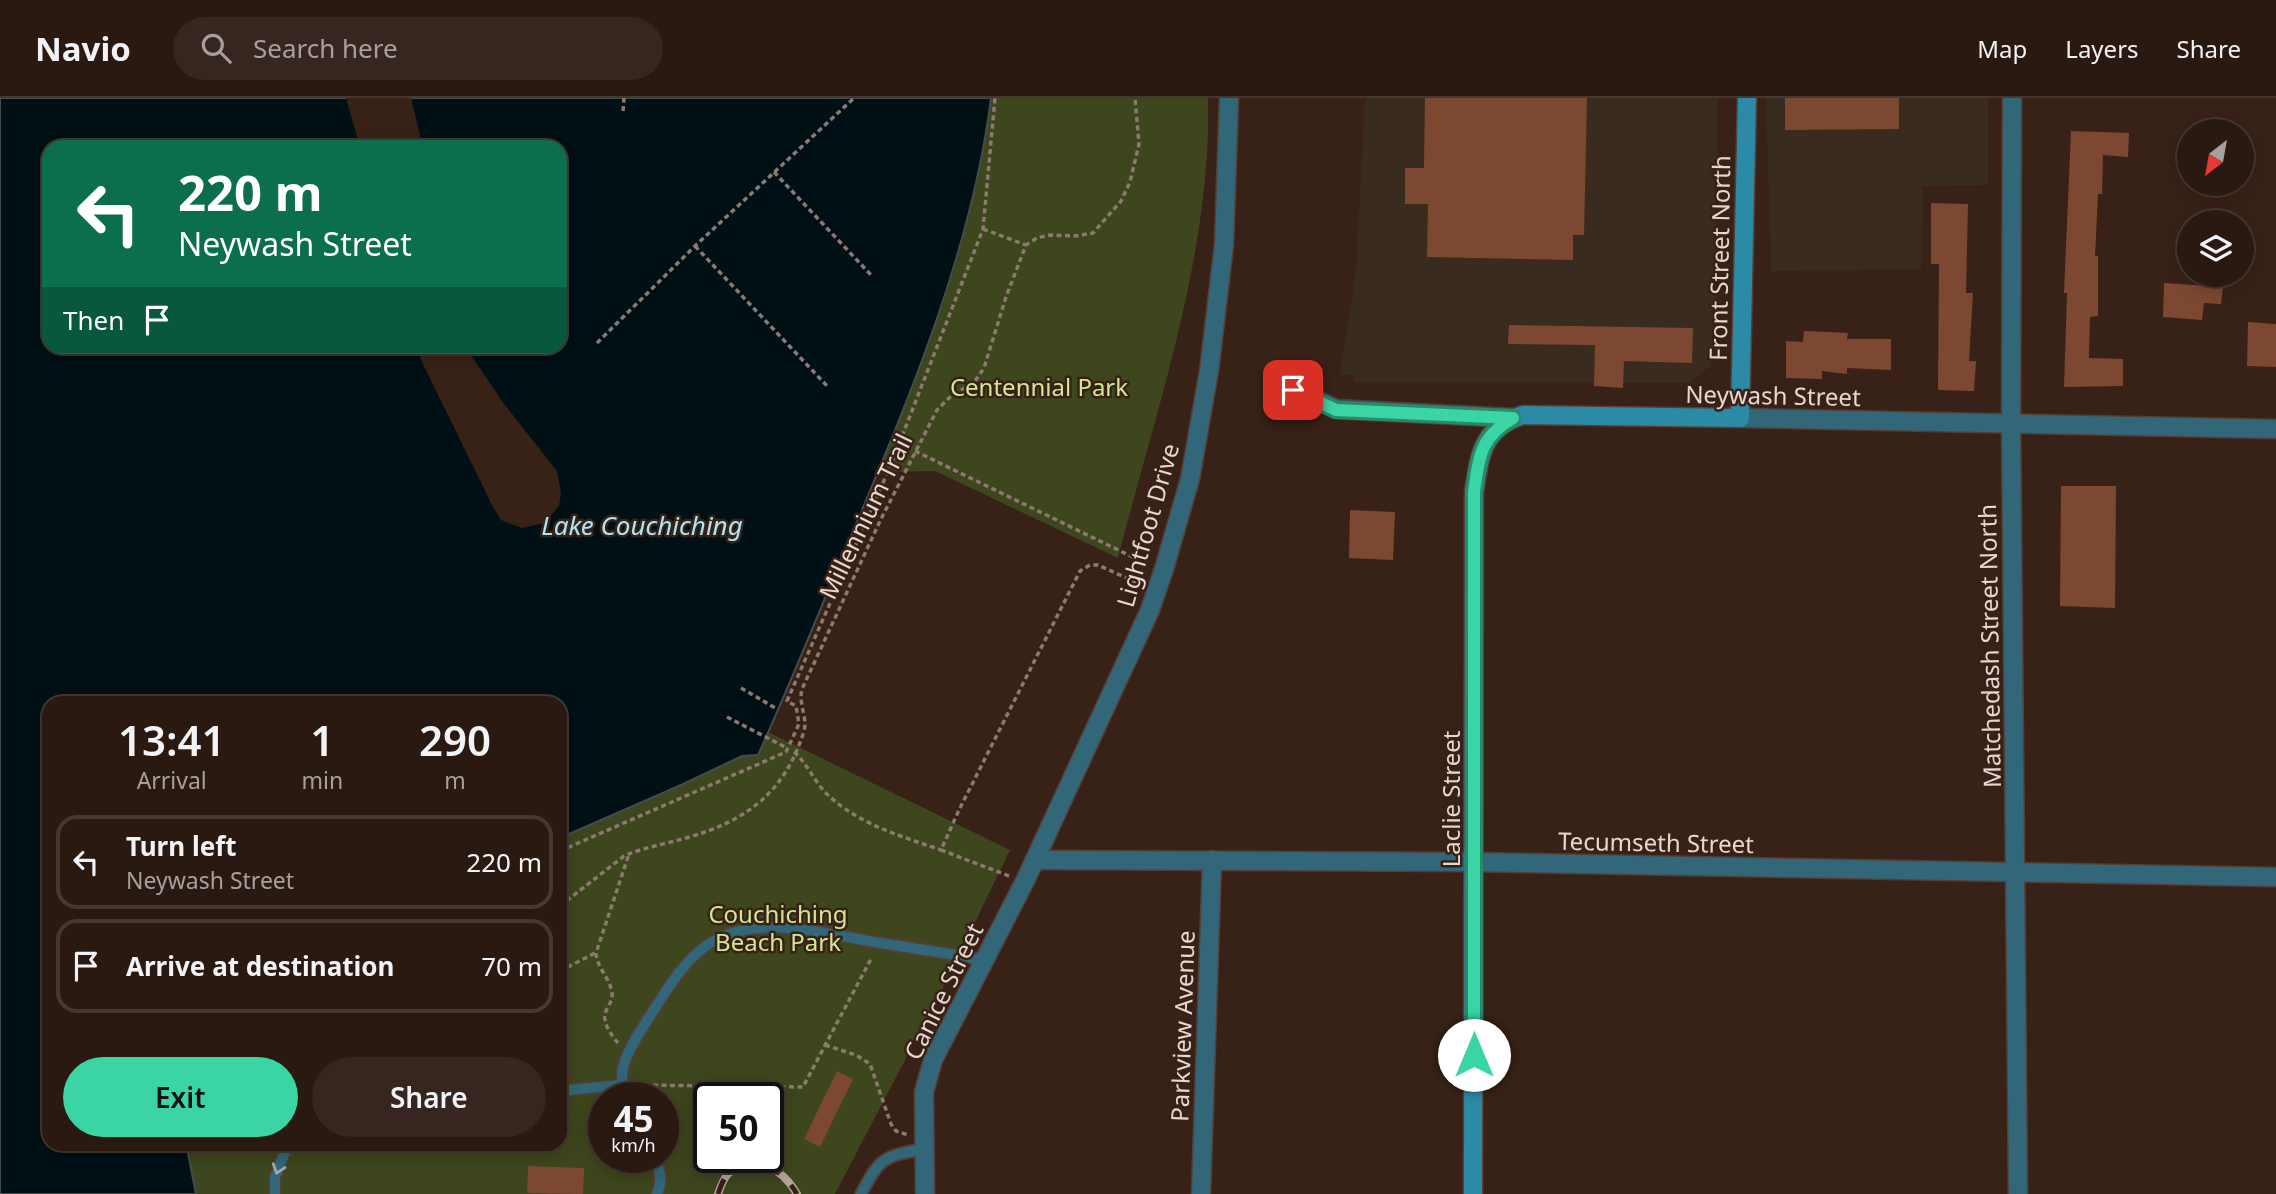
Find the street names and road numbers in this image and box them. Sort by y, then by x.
street label: Front Street North [1701,155,1737,361]
street label: Neywash Street [1685,377,1861,413]
street label: Millennium Trail [811,428,919,604]
street label: Lightfoot Drive [1108,439,1186,611]
street label: Matchedash Street North [1970,504,2008,788]
street label: Laclie Street [1434,730,1467,867]
street label: Tecumseth Street [1558,824,1754,860]
street label: Canice Street [896,917,990,1065]
street label: Parkview Avenue [1162,930,1202,1122]

